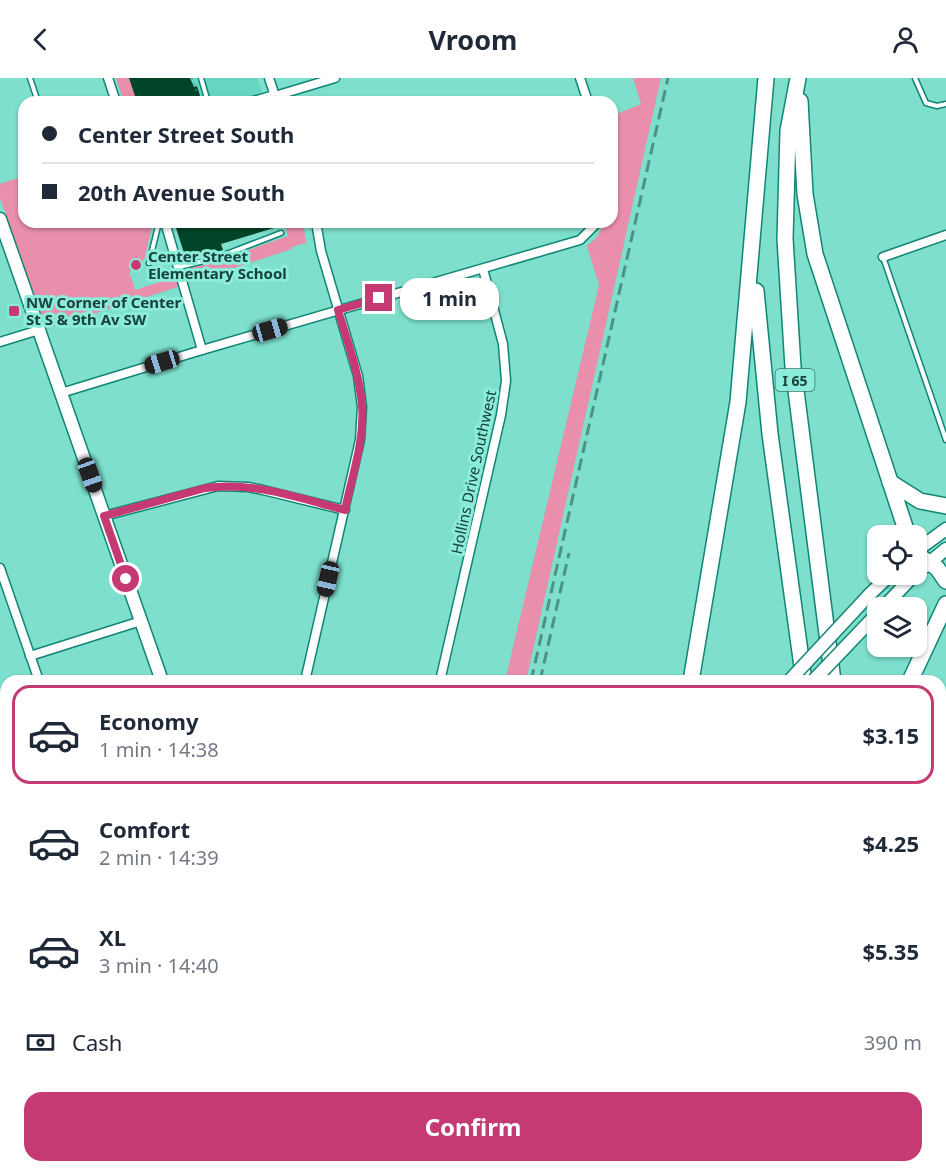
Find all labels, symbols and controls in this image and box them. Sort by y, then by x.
text: Vroom [429,21,517,58]
icon: back [24,23,57,56]
icon: person [889,23,922,56]
text: Center Street South [78,119,294,149]
text: 20th Avenue South [78,177,285,207]
place label: Center Street Elementary School [148,246,287,283]
marker: Center Street Elementary School [129,258,143,272]
callout: 1 min [400,277,499,319]
route end [365,284,392,311]
text: 1 min [422,285,477,312]
place label: NW Corner of Center St S & 9th Av SW [26,292,182,329]
marker: NW Corner of Center St S & 9th Av SW [7,304,21,318]
car [250,316,290,344]
car [142,348,182,376]
road number: I 65 [776,369,814,391]
street label: Hollins Drive Southwest [446,388,500,556]
car [75,455,105,495]
map controls [867,525,927,657]
button: locate [867,525,927,585]
car [315,559,341,599]
route start [112,565,139,592]
button: layers [867,597,927,657]
text: Economy [99,706,198,736]
icon: car [27,708,81,762]
text: $3.15 [862,720,919,750]
text: 1 min · 14:38 [99,736,219,763]
text: Comfort [99,814,190,844]
icon: car [27,816,81,870]
text: $4.25 [862,828,919,858]
text: 2 min · 14:39 [99,844,219,871]
text: XL [99,922,126,952]
icon: car [27,924,81,978]
text: $5.35 [862,936,919,966]
text: 3 min · 14:40 [99,952,219,979]
icon: cash [24,1026,57,1059]
text: Cash [72,1027,122,1057]
text: 390 m [864,1029,922,1056]
button: Confirm [24,1092,922,1161]

